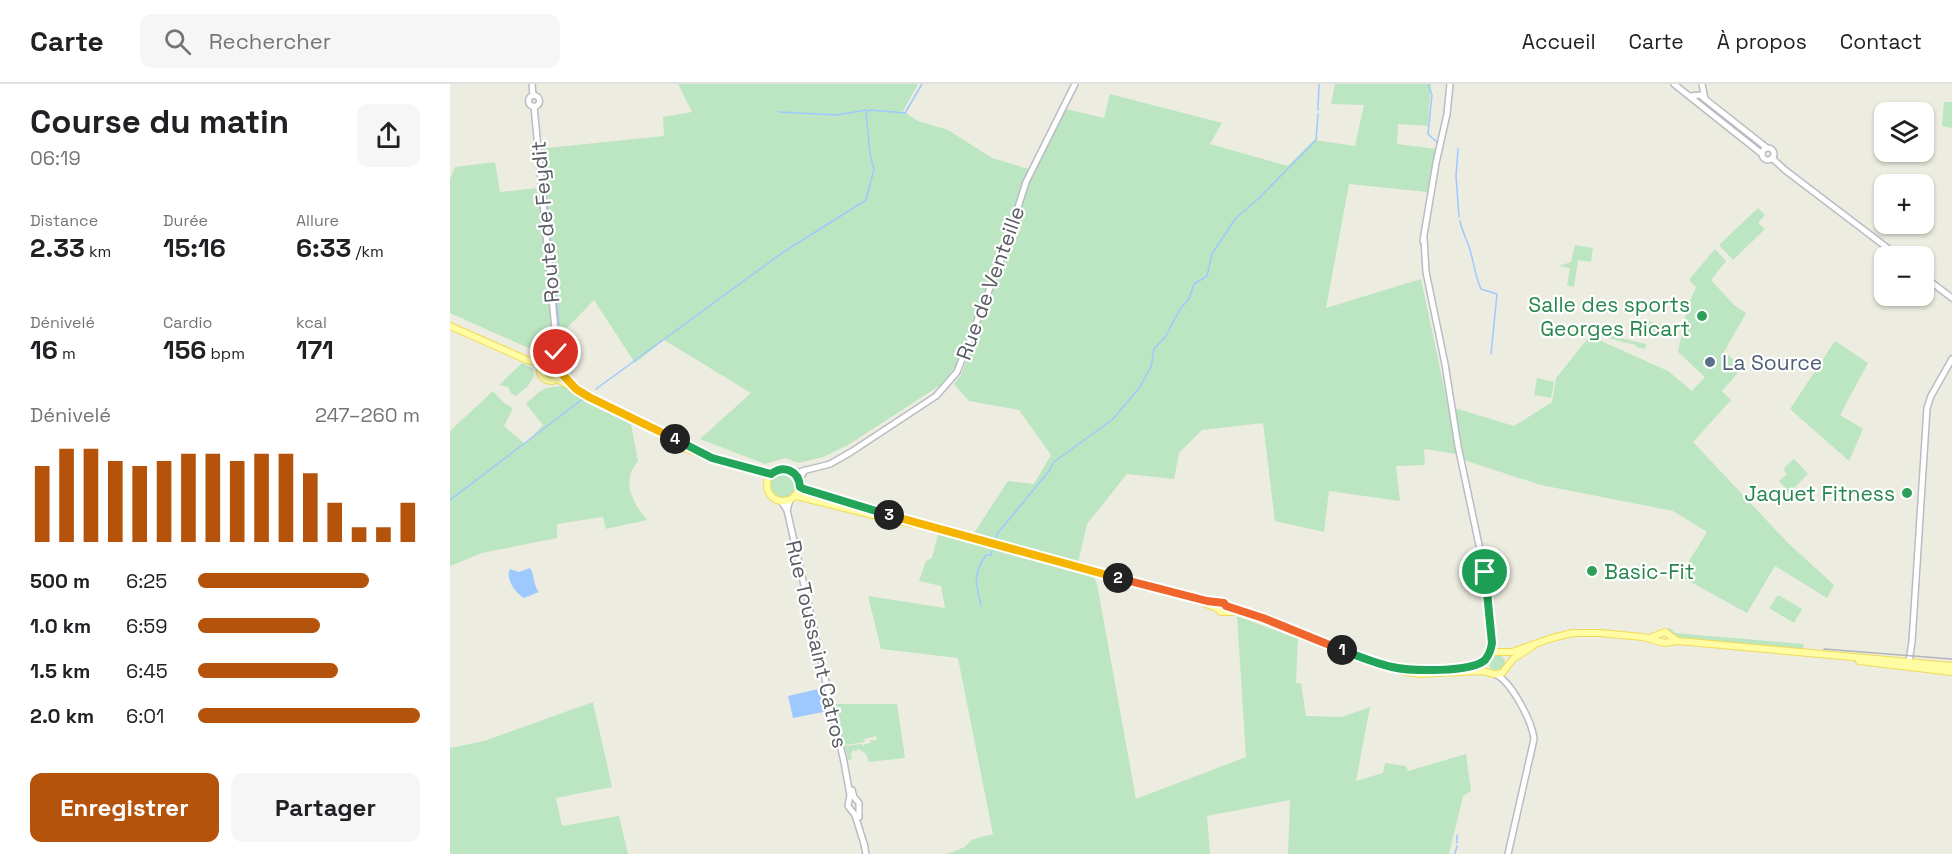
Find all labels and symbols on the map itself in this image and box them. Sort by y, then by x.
street label: Route de Feydit [524,140,566,304]
street label: Rue de Venteille [950,202,1030,364]
place label: Salle des sports Georges Ricart [1528,291,1690,342]
marker: Salle des sports Georges Ricart [1695,309,1709,323]
pin [530,326,581,377]
place label: La Source [1722,349,1822,376]
marker: La Source [1703,355,1717,369]
pin: 4 [660,424,690,454]
place label: Jaquet Fitness [1744,480,1895,507]
marker: Jaquet Fitness [1900,486,1914,500]
pin: 3 [874,500,904,530]
street label: Rue Toussaint Catros [780,537,854,751]
pin [1459,546,1510,597]
place label: Basic-Fit [1604,558,1694,585]
pin: 2 [1103,563,1133,593]
marker: Basic-Fit [1585,564,1599,578]
pin: 1 [1327,635,1357,665]

